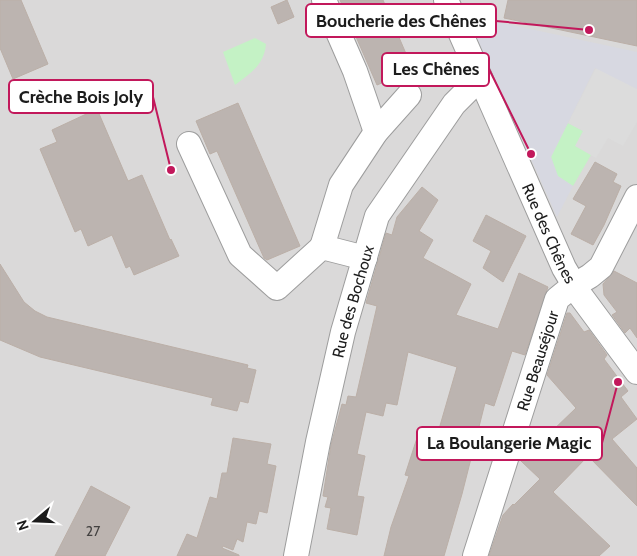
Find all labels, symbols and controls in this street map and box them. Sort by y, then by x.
callout: Boucherie des Chênes [306,4,496,37]
text: Boucherie des Chênes [316,10,487,32]
callout: Les Chênes [382,53,489,86]
text: Les Chênes [393,58,480,80]
callout: Crèche Bois Joly [9,80,153,113]
text: Crèche Bois Joly [19,86,143,108]
street label: Rue des Chênes [518,181,580,287]
street label: Rue des Bochoux [328,243,378,360]
street label: Rue Beauséjour [513,308,563,413]
callout: La Boulangerie Magic [417,427,602,460]
text: La Boulangerie Magic [427,432,591,454]
north arrow [10,496,60,546]
text: N [13,518,33,533]
house number: 27 [86,522,100,540]

